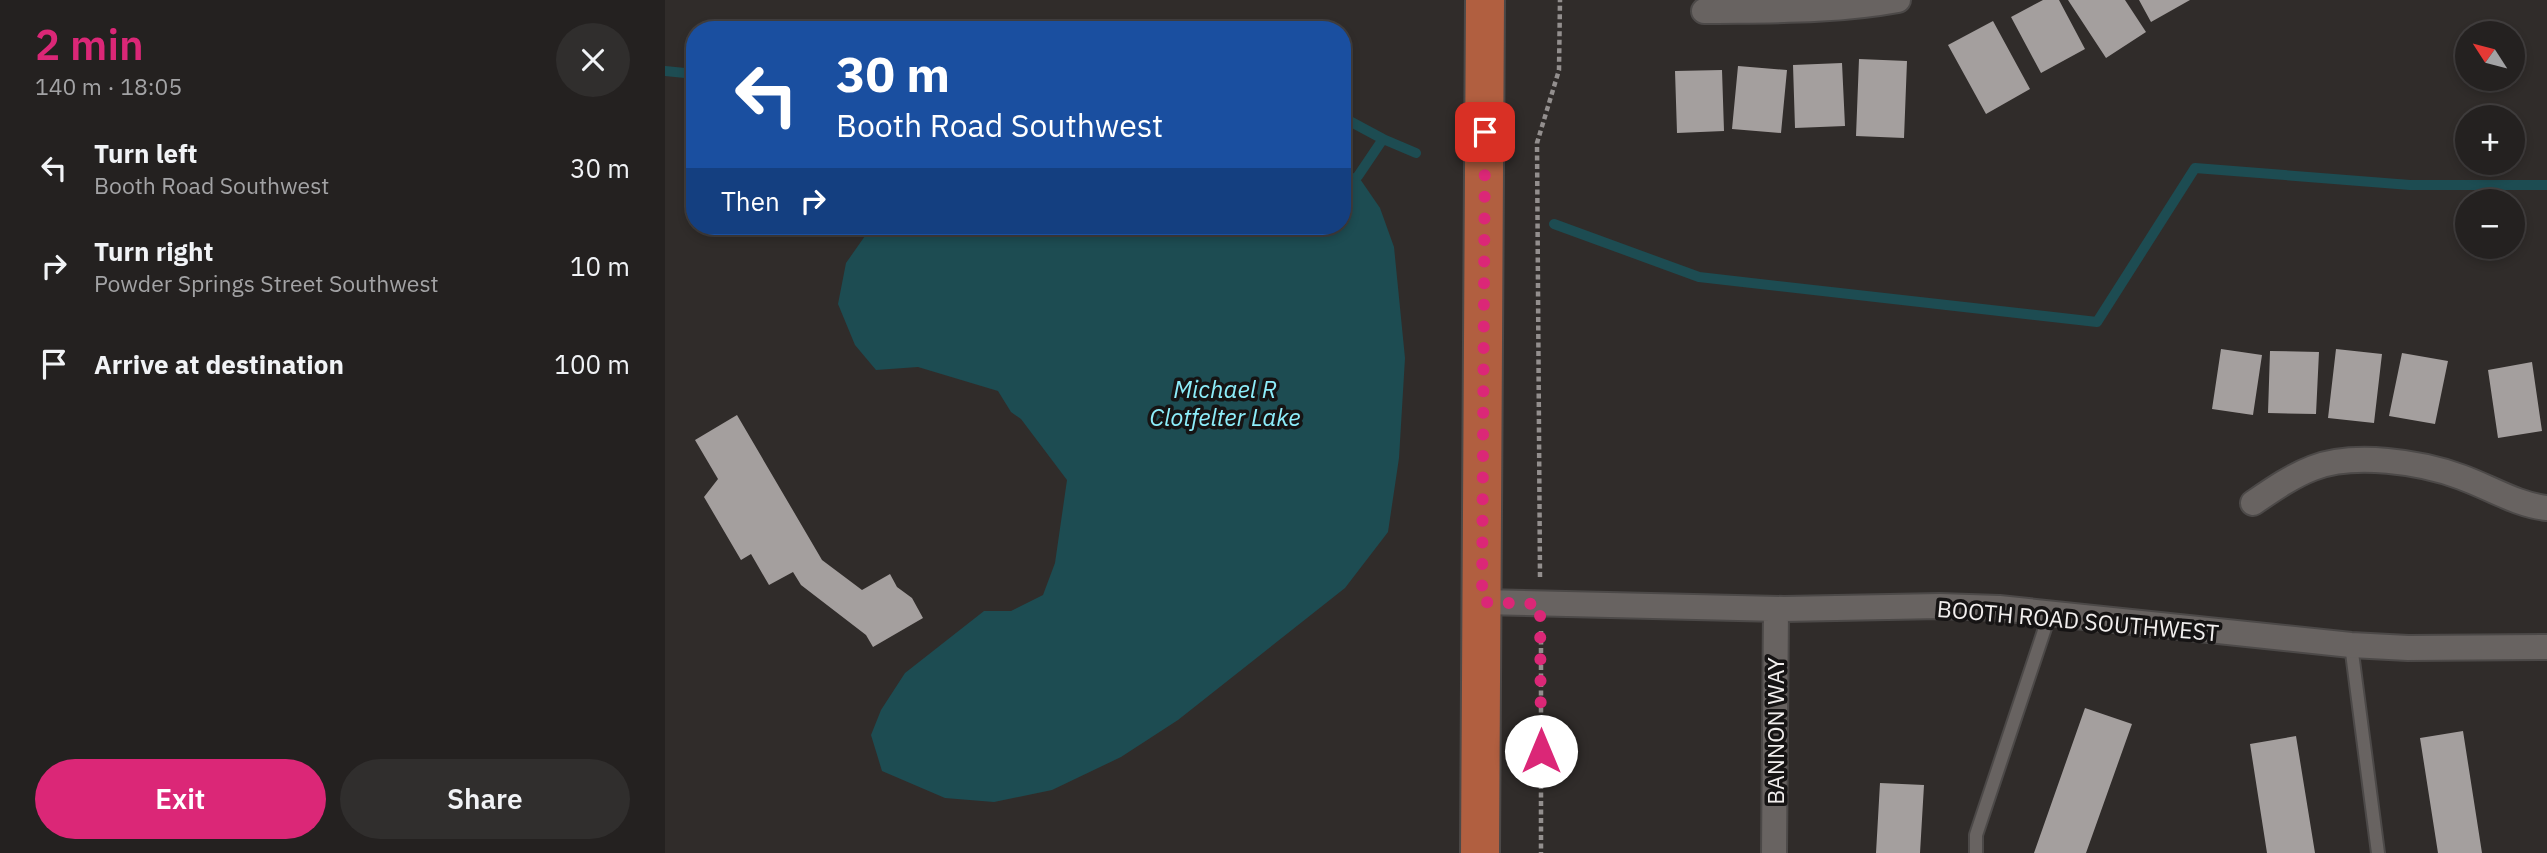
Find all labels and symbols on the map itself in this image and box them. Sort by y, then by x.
north arrow [2455,21,2525,91]
pin [1455,102,1515,162]
water label: Michael R Clotfelter Lake [1149,373,1301,433]
street label: BOOTH ROAD SOUTHWEST [1936,593,2220,647]
street label: BANNON WAY [1760,657,1790,805]
position arrow [1504,714,1578,788]

